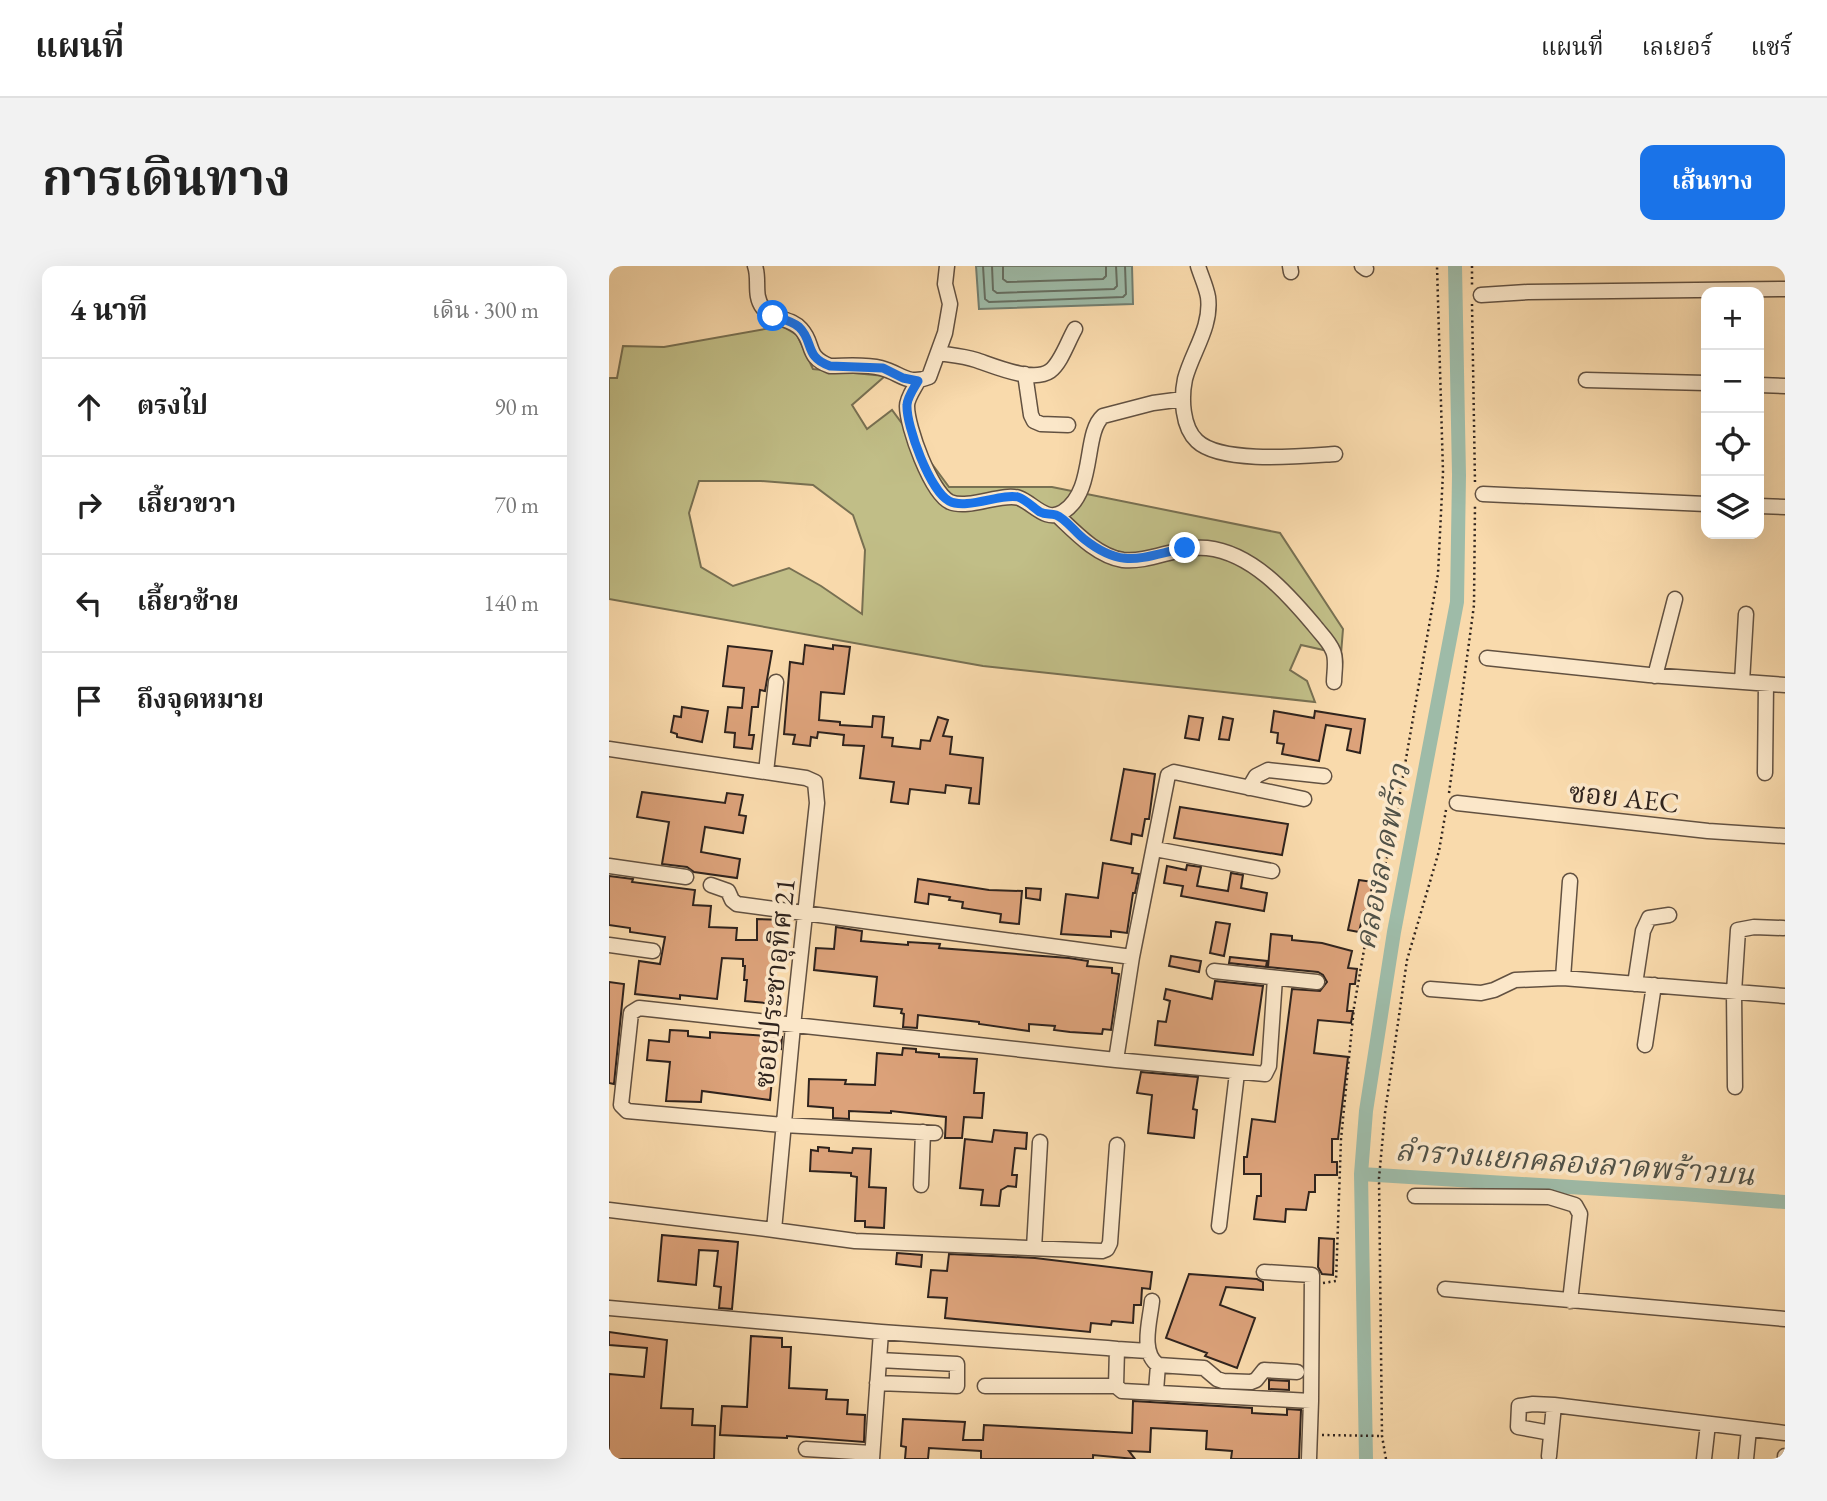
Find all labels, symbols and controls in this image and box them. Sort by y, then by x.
text: แผนที่ [35,24,124,67]
text: แผนที่ [1541,31,1604,62]
text: เลเยอร์ [1642,31,1713,62]
text: แชร์ [1751,31,1792,62]
button: เส้นทาง [1640,145,1785,220]
text: การเดินทาง [42,146,291,210]
map controls [1701,287,1764,539]
button: + [1701,287,1764,350]
text: 4 นาที [70,290,148,329]
text: เดิน · 300 m [432,295,539,325]
route start [757,300,788,331]
button: − [1701,350,1764,413]
icon: ahead [70,388,108,426]
text: ตรงไป [137,388,208,422]
text: 90 m [494,392,539,422]
button: locate [1701,413,1764,476]
button: layers [1701,476,1764,539]
icon: right [70,486,108,524]
text: เลี้ยวขวา [137,486,236,520]
text: 70 m [494,490,539,520]
route end [1169,532,1200,563]
icon: left [70,584,108,622]
text: เลี้ยวซ้าย [137,584,239,618]
text: 140 m [483,588,539,618]
icon: arrive [70,682,108,720]
text: ถึงจุดหมาย [137,682,264,716]
water label: คลองลาดพร้าว [1345,759,1419,953]
street label: ซอย AEC [1567,773,1681,821]
street label: ซอยประชาอุทิศ 21 [745,876,804,1090]
water label: ลำรางแยกคลองลาดพร้าวบน [1394,1130,1756,1194]

